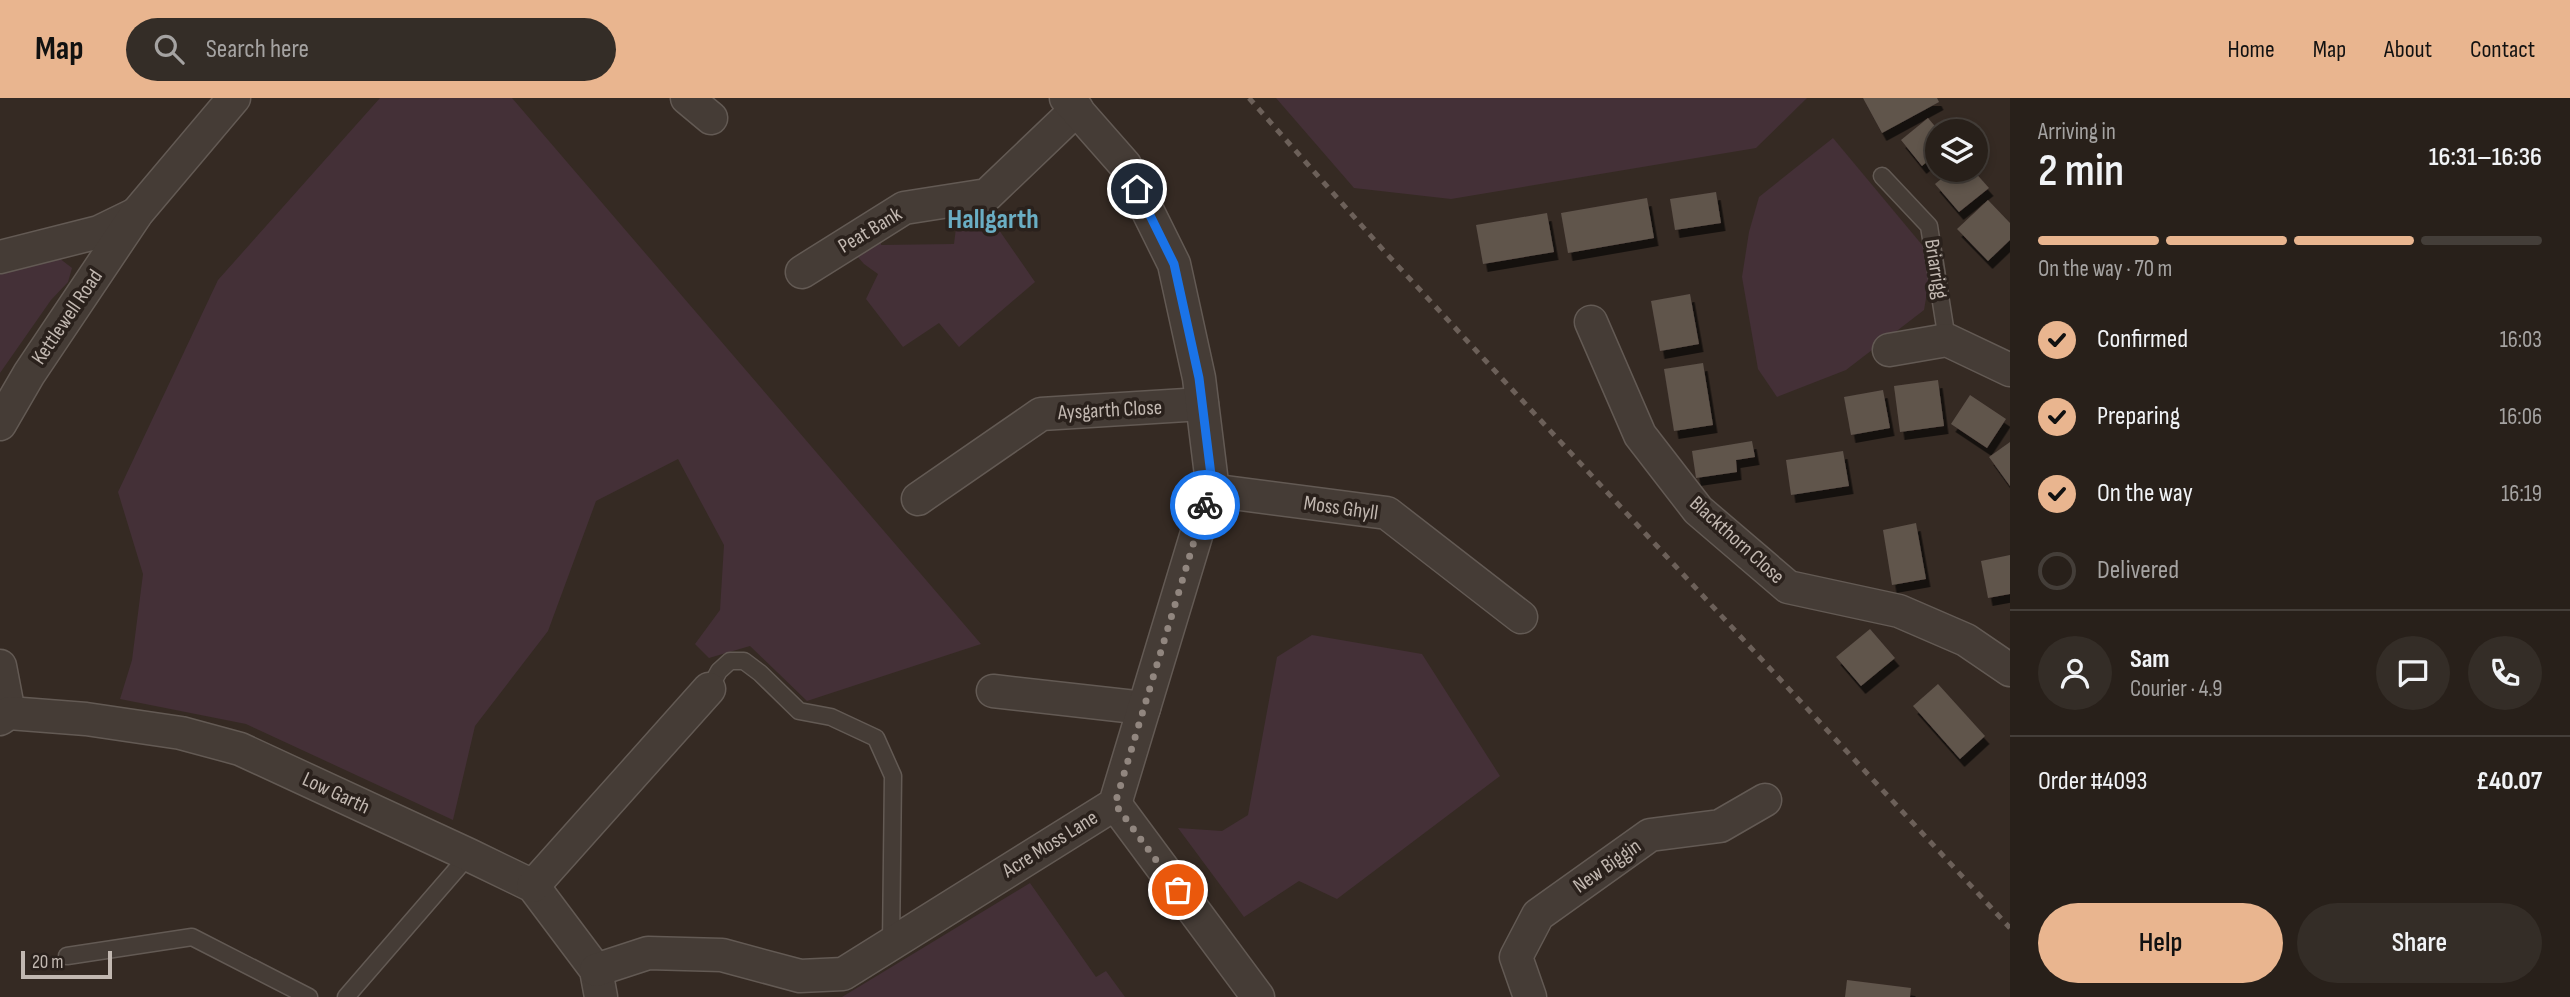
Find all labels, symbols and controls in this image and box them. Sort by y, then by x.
search box [126,18,616,81]
text: Map [35,29,84,69]
icon: search [150,30,188,68]
text: Search here [206,34,309,65]
text: Home [2227,35,2275,64]
text: Map [2313,35,2346,64]
text: About [2384,35,2432,64]
text: Contact [2470,35,2535,64]
text: Arriving in [2038,118,2116,146]
map controls [1925,119,1988,182]
button: layers [1925,119,1988,182]
text: 16:31–16:36 [2429,142,2542,173]
text: 2 min [2038,144,2124,199]
pin [1107,159,1167,219]
icon: home [1118,170,1156,208]
street label: Peat Bank [834,201,906,259]
district label: Hallgarth [947,203,1039,236]
street label: Briarrigg [1919,237,1953,301]
text: On the way · 70 m [2038,255,2172,283]
street label: Kettlewell Road [26,265,108,369]
icon: check [2038,321,2076,359]
text: Confirmed [2097,324,2188,355]
text: 16:03 [2500,326,2542,354]
street label: Aysgarth Close [1056,395,1163,425]
icon: check [2038,398,2076,436]
text: Preparing [2097,401,2180,432]
text: 16:06 [2499,403,2542,431]
courier [1170,470,1240,540]
icon: check [2038,475,2076,513]
text: On the way [2097,478,2193,509]
text: 16:19 [2501,480,2542,508]
icon: bike [1186,486,1224,524]
street label: Moss Ghyll [1302,490,1380,526]
street label: Blackthorn Close [1684,491,1790,589]
text: Delivered [2097,555,2179,586]
button: person [2038,636,2112,710]
button: chat [2376,636,2450,710]
button: phone [2468,636,2542,710]
text: Sam [2130,644,2170,675]
text: Courier · 4.9 [2130,675,2222,703]
text: Order #4093 [2038,766,2147,797]
text: £40.07 [2476,766,2542,797]
street label: Low Garth [298,767,374,819]
street label: Acre Moss Lane [997,805,1102,884]
street label: New Biggin [1568,834,1646,898]
pin [1148,860,1208,920]
icon: bag [1159,871,1197,909]
button: Help [2038,903,2283,983]
button: Share [2297,903,2542,983]
scale bar [21,948,112,980]
text: 20 m [32,951,64,974]

